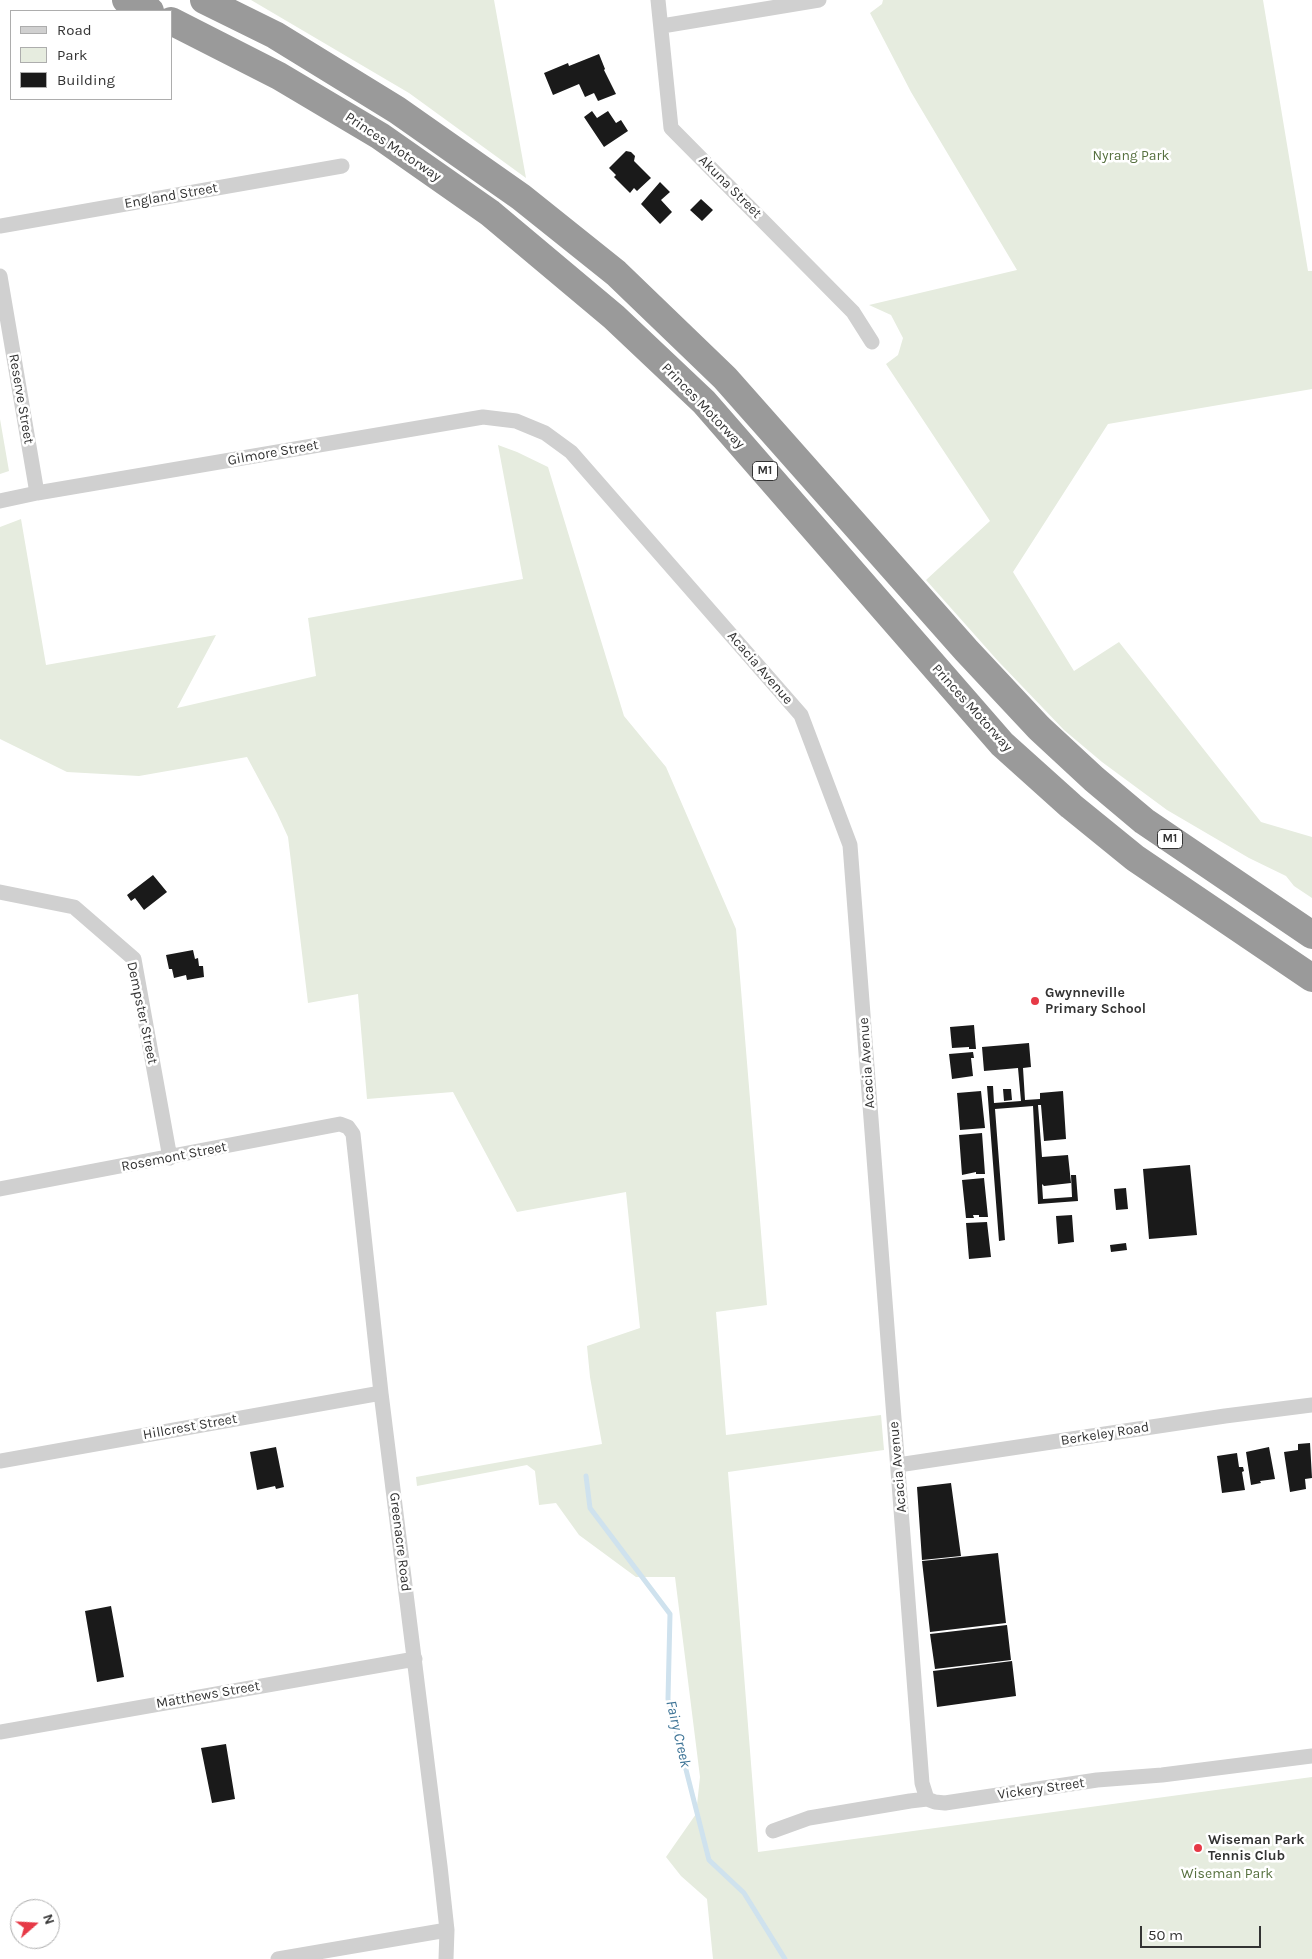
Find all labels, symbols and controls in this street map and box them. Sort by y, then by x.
legend [10,10,172,100]
text: Road [57,21,92,39]
text: Park [57,46,87,64]
text: Building [57,71,115,89]
street label: Princes Motorway [342,109,444,185]
park label: Nyrang Park [1093,148,1169,164]
street label: Akuna Street [695,152,765,222]
street label: England Street [123,180,219,212]
street label: Reserve Street [5,353,37,445]
street label: Princes Motorway [658,360,748,452]
street label: Gilmore Street [226,437,320,469]
road number: M1 [752,462,778,481]
street label: Acacia Avenue [724,628,796,708]
street label: Princes Motorway [928,661,1016,755]
road number: M1 [1158,830,1182,849]
street label: Dempster Street [123,960,161,1066]
place label: Gwynneville Primary School [1045,985,1146,1018]
marker: Gwynneville Primary School [1029,995,1041,1007]
street label: Acacia Avenue [855,1017,879,1109]
street label: Rosemont Street [120,1139,228,1175]
street label: Hillcrest Street [142,1410,238,1444]
street label: Berkeley Road [1060,1419,1150,1449]
street label: Acacia Avenue [886,1421,910,1513]
street label: Greenacre Road [386,1492,414,1592]
street label: Matthews Street [155,1678,261,1712]
water label: Fairy Creek [662,1699,694,1769]
street label: Vickery Street [996,1775,1086,1803]
place label: Wiseman Park Tennis Club [1208,1832,1304,1864]
marker: Wiseman Park Tennis Club [1192,1842,1204,1854]
park label: Wiseman Park [1181,1866,1273,1882]
north arrow [10,1899,60,1949]
text: N [39,1912,58,1927]
scale bar [1142,1916,1263,1948]
text: 50 m [1148,1926,1183,1944]

